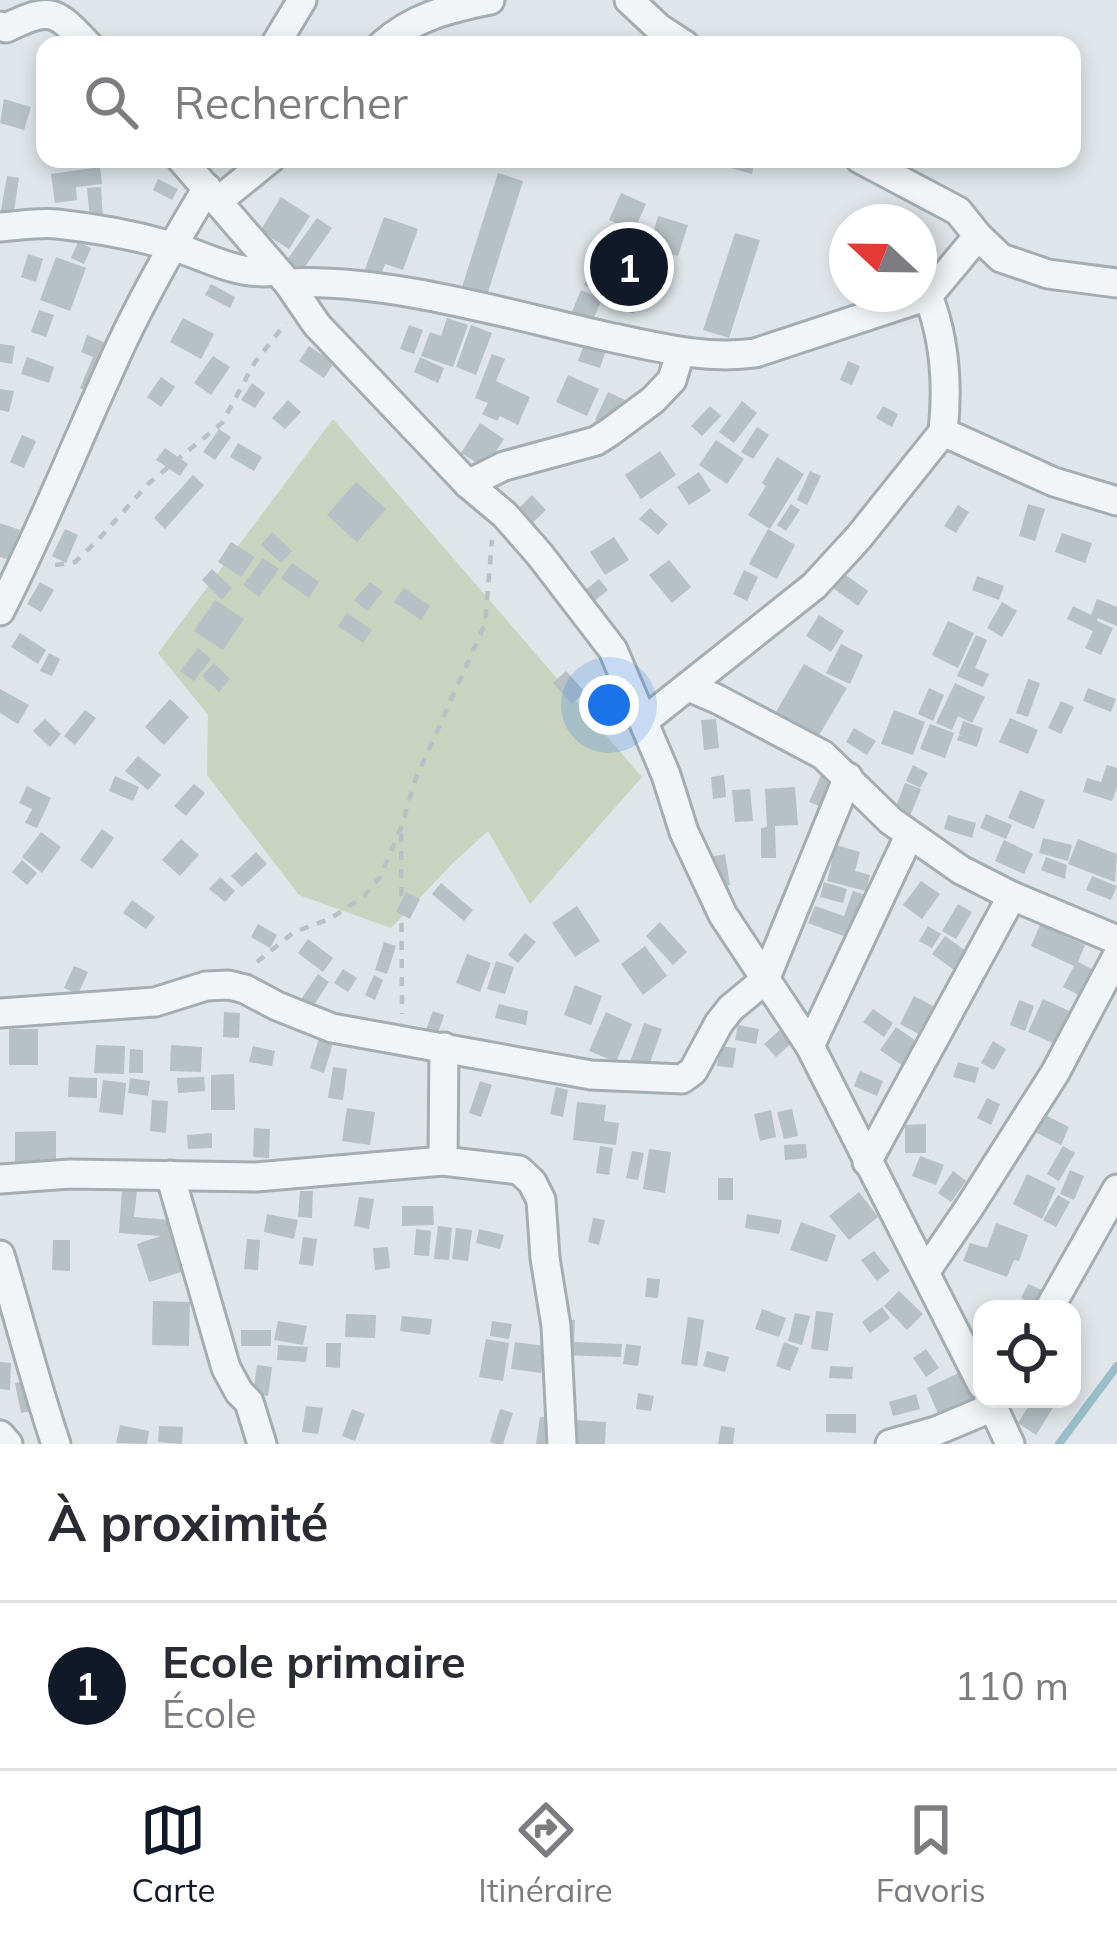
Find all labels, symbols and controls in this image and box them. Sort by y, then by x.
search box [36,36,1081,168]
icon: search [78,69,144,135]
text: Rechercher [174,74,408,130]
north arrow [829,204,937,312]
pin: 1 [590,222,668,312]
your location [579,675,639,735]
map controls [973,1300,1081,1408]
button: locate [973,1300,1081,1408]
text: À proximité [48,1490,329,1554]
text: Ecole primaire [162,1633,466,1689]
text: 1 [75,1661,99,1710]
text: 110 m [954,1661,1069,1710]
text: École [162,1689,256,1738]
tab: Carte [131,1797,215,1910]
tab: Itinéraire [478,1797,613,1910]
tab: Favoris [876,1797,986,1910]

